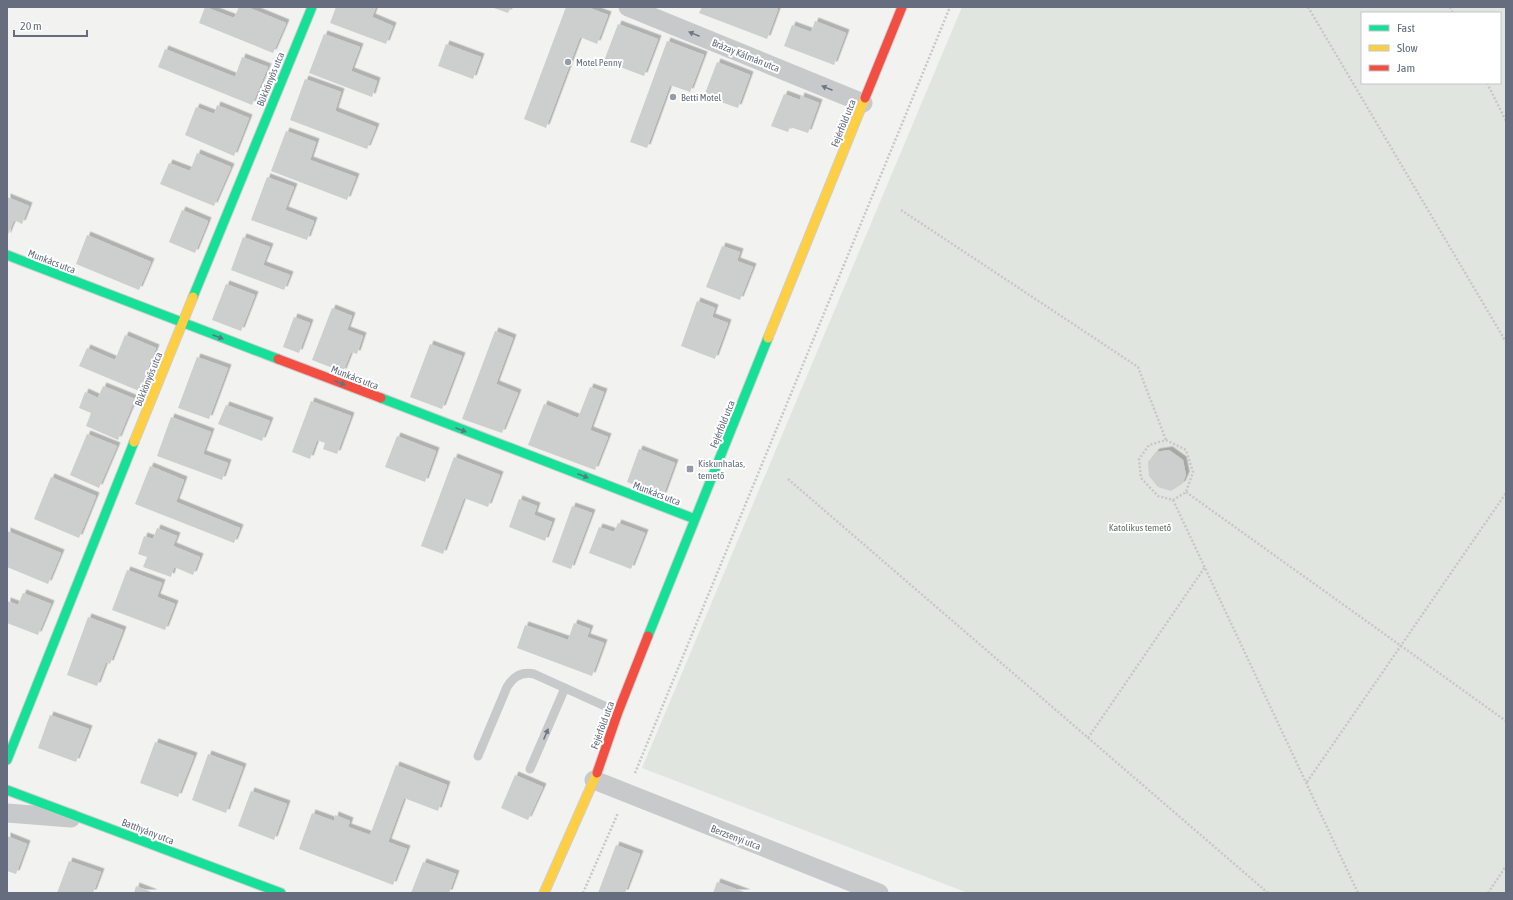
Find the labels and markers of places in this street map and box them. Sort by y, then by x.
marker: Motel Penny [563,57,573,67]
place label: Motel Penny [576,57,622,68]
marker: Betti Motel [668,92,678,102]
place label: Betti Motel [681,92,721,103]
place label: Kiskunhalas, temető [698,458,745,481]
marker: Kiskunhalas, temető [685,464,695,474]

